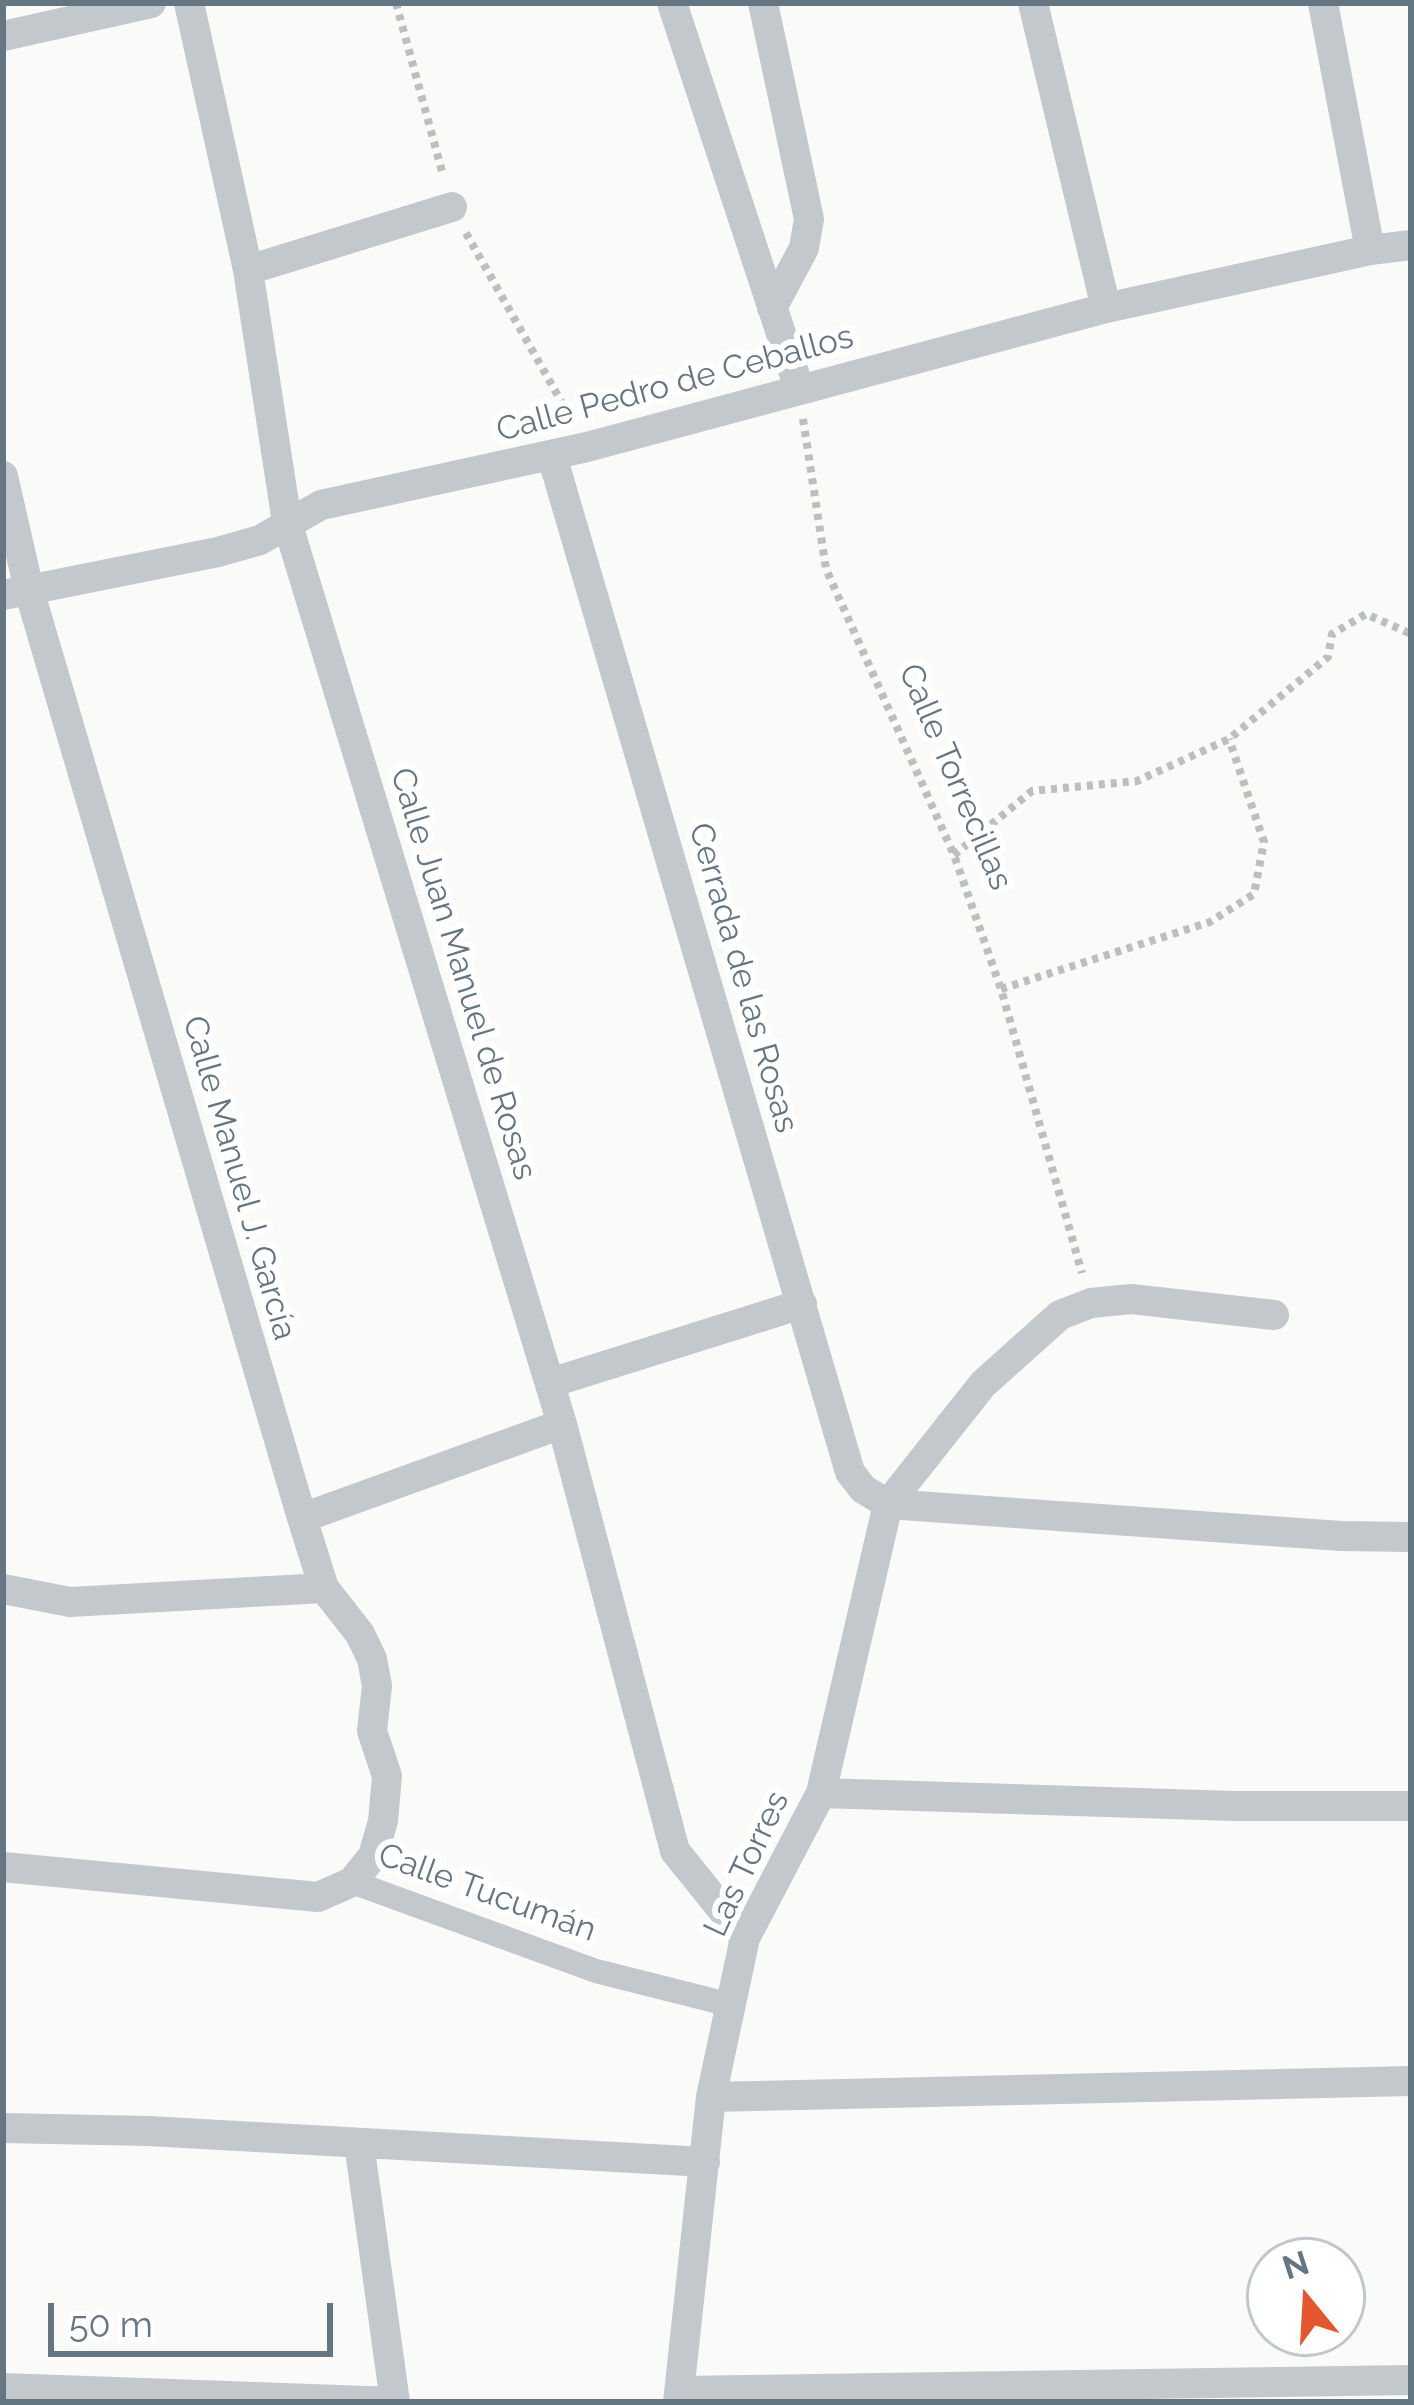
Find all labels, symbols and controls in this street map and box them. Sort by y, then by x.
street label: Calle Pedro de Ceballos [492,317,858,451]
street label: Calle Torrecillas [890,658,1020,896]
street label: Calle Juan Manuel de Rosas [381,763,545,1185]
street label: Cerrada de las Rosas [680,819,806,1137]
street label: Calle Manuel J. García [174,1012,304,1344]
street label: Las Torres [696,1785,798,1943]
street label: Calle Tucumán [373,1835,601,1951]
north arrow [1246,2237,1366,2357]
text: N [1278,2243,1314,2288]
scale bar [54,2279,339,2353]
text: 50 m [69,2303,153,2345]

